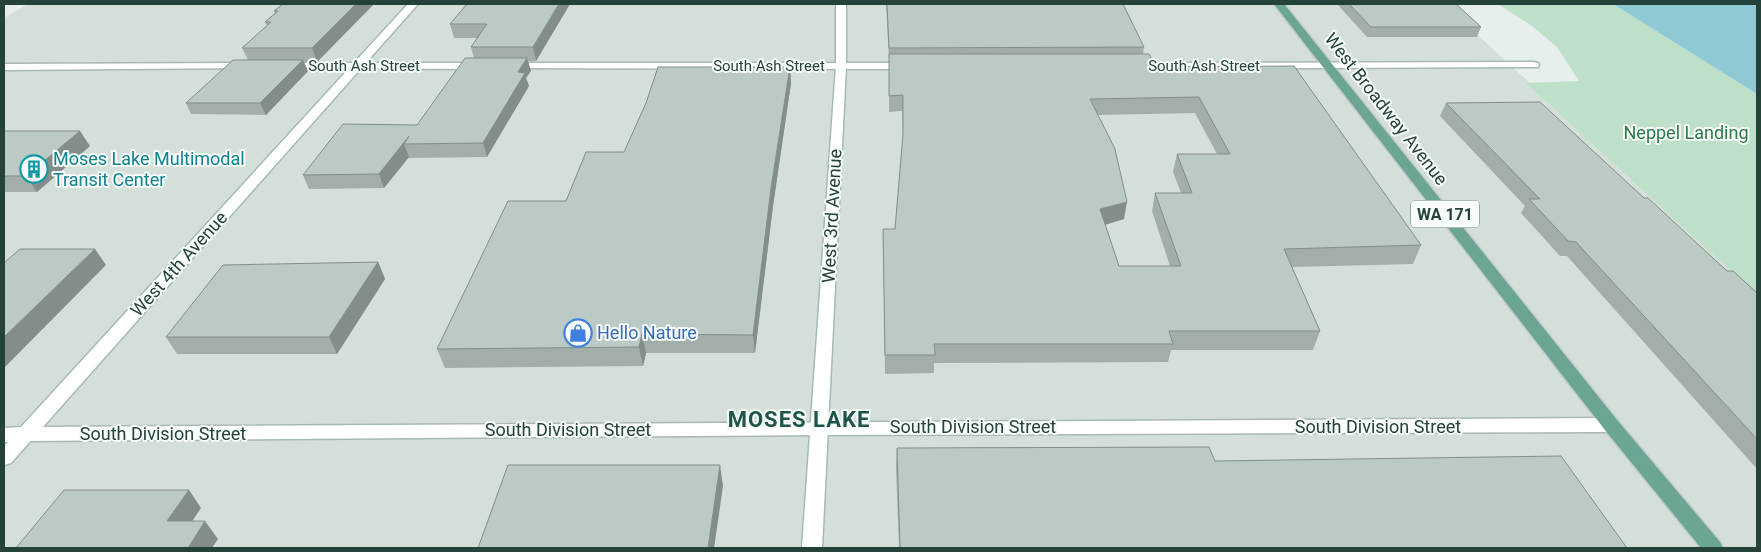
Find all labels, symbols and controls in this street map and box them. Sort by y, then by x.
street label: West Broadway Avenue [1320,28,1452,189]
street label: South Ash Street [308,57,420,75]
street label: South Ash Street [713,57,825,75]
street label: South Ash Street [1148,57,1260,75]
park label: Neppel Landing [1624,122,1749,143]
place label: Moses Lake Multimodal Transit Center [53,148,245,190]
street label: West 3rd Avenue [817,148,846,284]
building icon: Moses Lake Multimodal Transit Center [19,154,49,184]
road number: WA 171 [1411,200,1479,228]
street label: West 4th Avenue [126,207,231,321]
shop icon: Hello Nature [563,318,593,348]
place label: Hello Nature [597,322,697,343]
district label: MOSES LAKE [728,407,870,432]
street label: South Division Street [890,416,1056,437]
street label: South Division Street [1295,416,1461,437]
street label: South Division Street [485,419,651,440]
street label: South Division Street [80,423,246,444]

